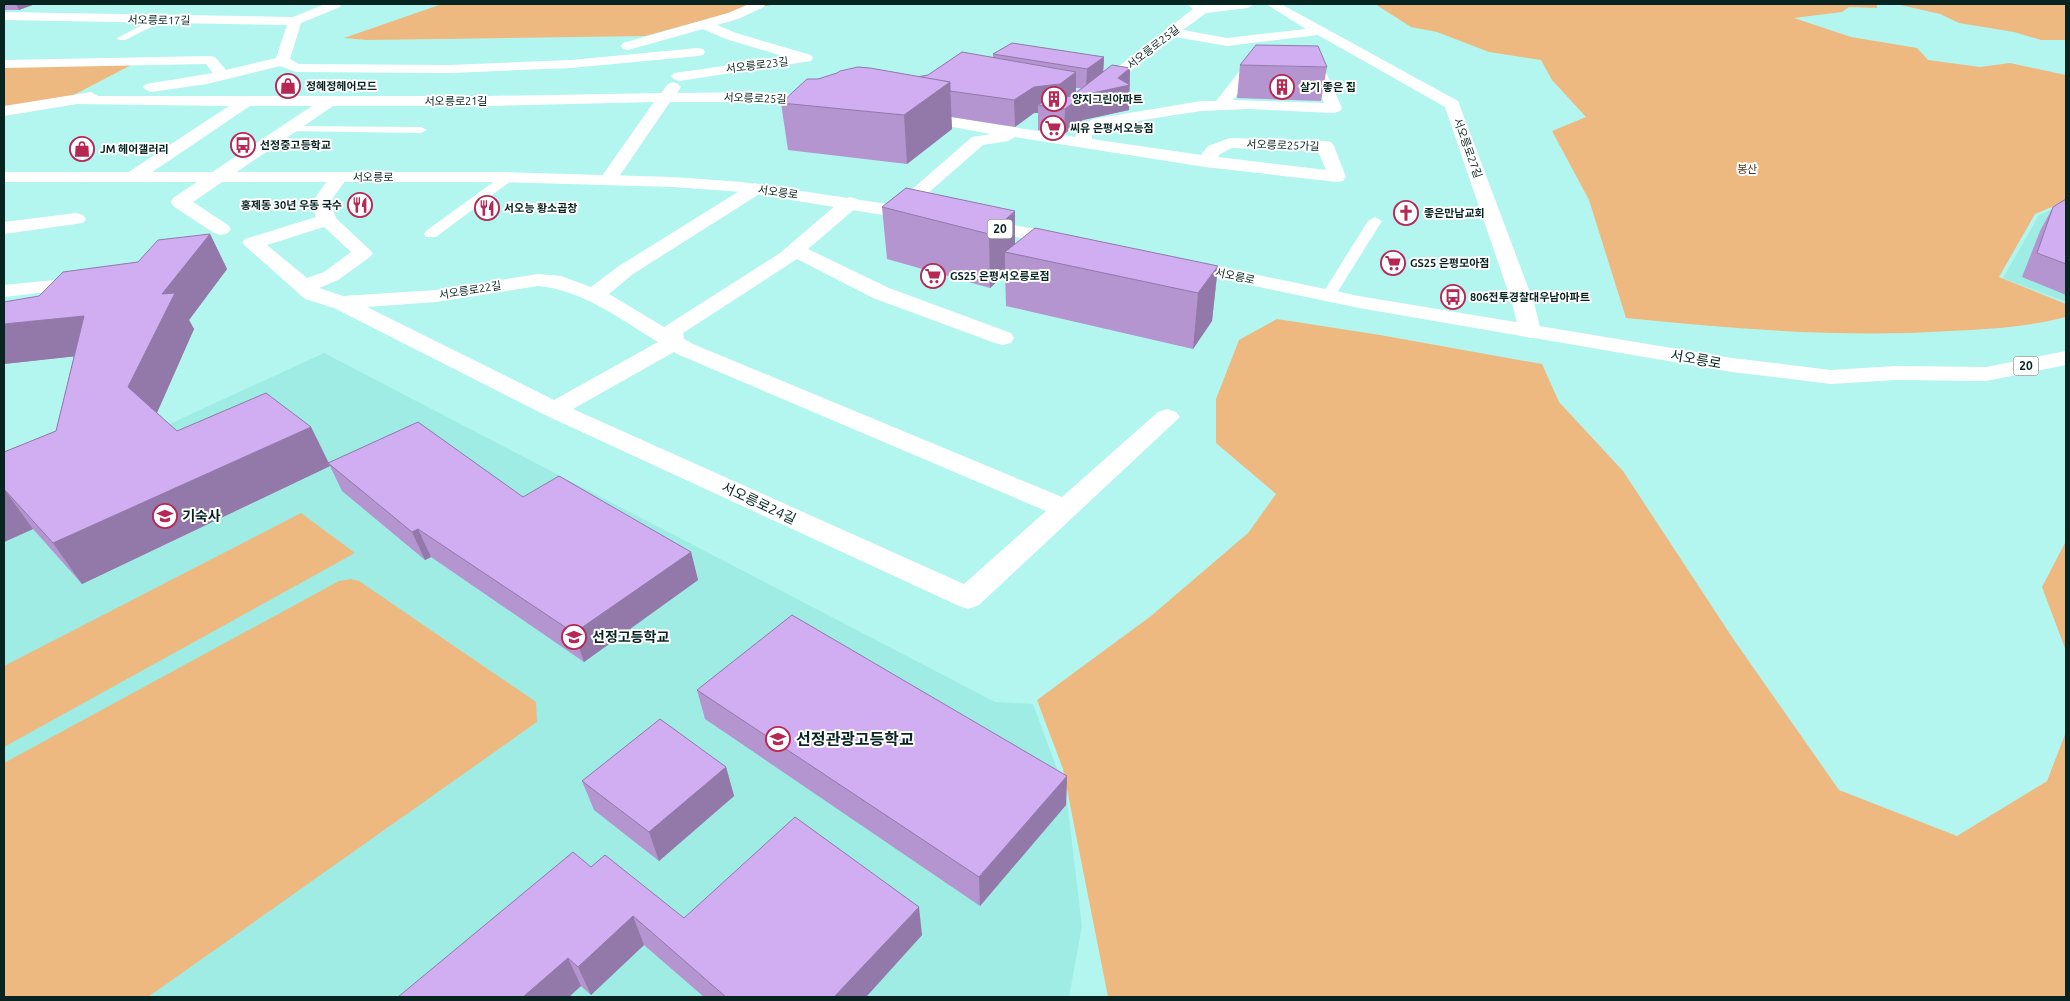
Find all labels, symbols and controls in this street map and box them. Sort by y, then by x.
street label: 서오릉로17길 [127,13,191,27]
street label: 서오릉로25길 [1124,23,1182,71]
street label: 서오릉로23길 [725,55,789,75]
shop icon: 정혜정헤어모드 [275,73,301,99]
building icon: 살기 좋은 집 [1269,74,1295,100]
place label: 정혜정헤어모드 [306,80,377,92]
place label: 살기 좋은 집 [1300,81,1356,93]
building icon: 양지그린아파트 [1041,86,1067,112]
street label: 서오릉로25길 [723,91,787,105]
place label: 양지그린아파트 [1072,93,1143,105]
street label: 서오릉로21길 [424,95,488,107]
supermarket icon: 씨유 은평서오능점 [1040,115,1066,141]
street label: 서오릉로27길 [1452,116,1484,180]
place label: 씨유 은평서오능점 [1070,122,1154,134]
bus stop icon: 선정중고등학교 [230,132,256,158]
shop icon: JM 헤어갤러리 [69,136,95,162]
street label: 서오릉로25가길 [1246,138,1320,152]
place label: 선정중고등학교 [260,139,331,151]
place label: JM 헤어갤러리 [100,143,169,155]
park label: 봉산 [1737,163,1757,175]
street label: 서오릉로 [353,171,393,183]
street label: 서오릉로 [757,183,799,201]
restaurant icon: 홍제동 30년 우동 국수 [347,192,373,218]
restaurant icon: 서오능 황소곱창 [474,195,500,221]
place label: 홍제동 30년 우동 국수 [241,199,342,211]
church icon: 좋은만남교회 [1393,200,1419,226]
place label: 서오능 황소곱창 [504,202,577,214]
place label: 좋은만남교회 [1424,207,1485,219]
road number: 20 [988,220,1012,238]
supermarket icon: GS25 은평모아점 [1380,250,1406,276]
place label: GS25 은평모아점 [1410,257,1489,269]
supermarket icon: GS25 은평서오릉로점 [920,263,946,289]
street label: 서오릉로 [1214,266,1256,286]
place label: GS25 은평서오릉로점 [950,270,1050,282]
street label: 서오릉로22길 [438,279,502,301]
bus stop icon: 806전투경찰대우남아파트 [1440,284,1466,310]
place label: 806전투경찰대우남아파트 [1470,291,1590,303]
street label: 서오릉로 [1669,347,1723,371]
road number: 20 [2014,356,2038,376]
street label: 서오릉로24길 [719,479,799,527]
school or university icon: 기숙사 [152,503,178,529]
place label: 기숙사 [182,508,221,524]
school or university icon: 선정고등학교 [561,624,587,650]
place label: 선정고등학교 [592,629,669,645]
school or university icon: 선정관광고등학교 [765,726,791,752]
place label: 선정관광고등학교 [796,730,914,748]

